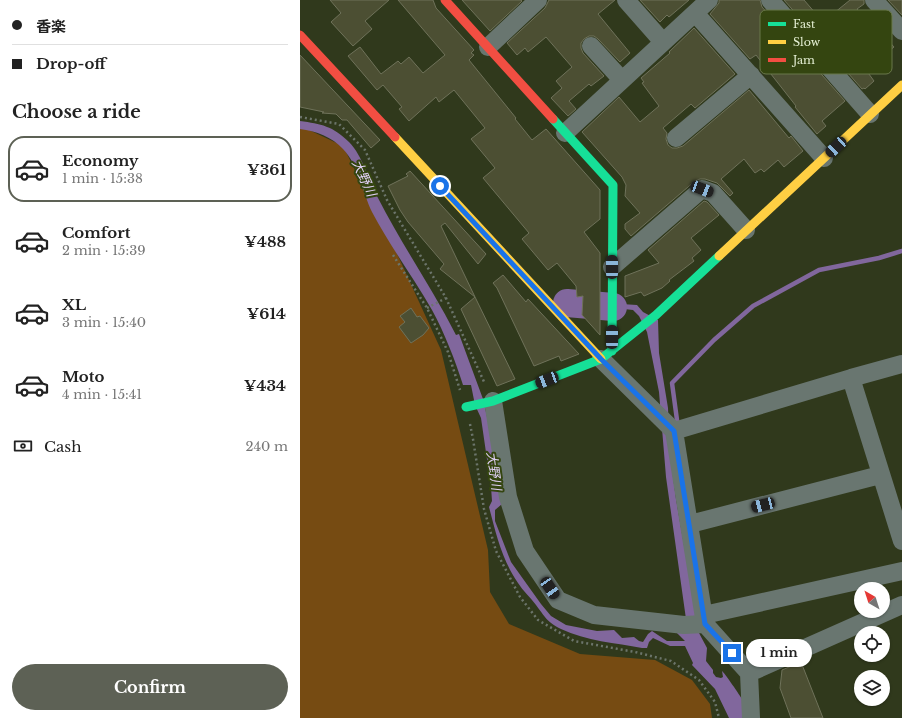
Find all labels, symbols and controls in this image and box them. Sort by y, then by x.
legend [760,10,892,74]
text: 香楽 [36,17,66,36]
text: Fast [793,17,816,31]
text: Slow [793,35,821,49]
text: Jam [791,53,815,67]
text: Drop-off [36,54,106,73]
text: Choose a ride [12,101,141,123]
car [823,134,849,160]
icon: car [14,151,50,187]
text: Economy [62,151,139,170]
water label: 大野川 [348,157,381,201]
text: ¥361 [247,160,286,179]
text: 1 min · 15:38 [62,170,143,187]
route start [431,177,449,195]
car [689,179,715,199]
icon: car [14,223,50,259]
text: Comfort [62,223,130,242]
text: ¥488 [244,232,286,251]
text: 2 min · 15:39 [62,242,146,259]
car [606,255,618,279]
icon: car [14,295,50,331]
text: XL [62,295,86,314]
text: ¥614 [247,304,286,323]
text: 3 min · 15:40 [62,314,146,331]
car [606,325,618,349]
icon: car [14,367,50,403]
text: Moto [62,367,104,386]
car [534,370,560,390]
text: ¥434 [244,376,286,395]
text: 4 min · 15:41 [62,386,142,403]
icon: cash [12,435,34,457]
text: Cash [44,437,81,456]
text: 240 m [245,438,288,455]
water label: 大野川 [483,450,505,493]
car [750,496,776,514]
car [538,575,562,601]
north arrow [854,582,890,618]
map controls [854,582,890,706]
button: locate [854,626,890,662]
callout: 1 min [746,639,812,667]
route end [723,644,741,662]
text: 1 min [760,644,798,661]
button: Confirm [12,664,288,710]
button: layers [854,670,890,706]

